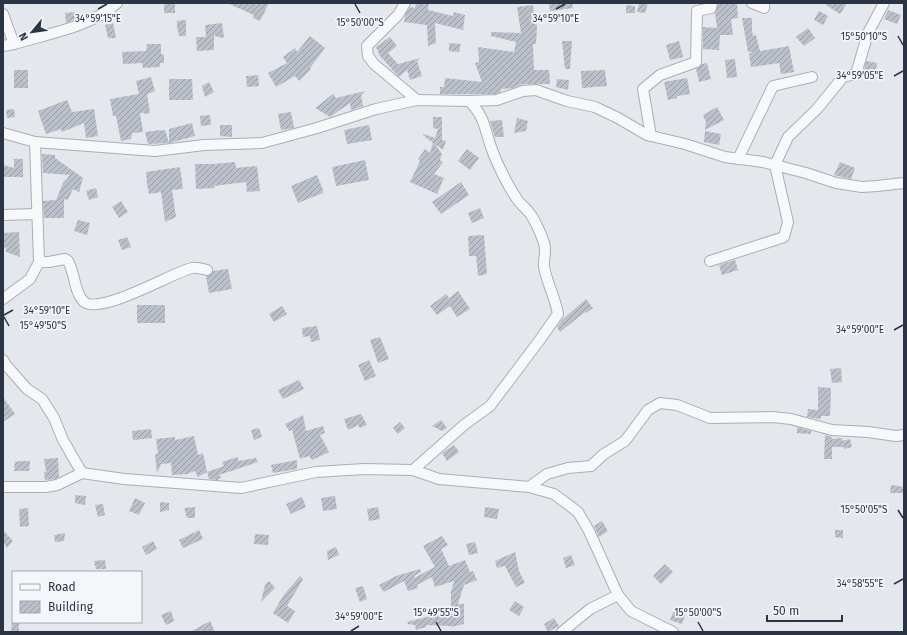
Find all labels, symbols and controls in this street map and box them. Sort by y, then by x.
north arrow [12,12,52,52]
text: 34°59'15"E [75,13,121,25]
text: 34°59'10"E [533,13,579,25]
text: 15°50'00"S [336,17,384,29]
text: N [16,30,31,43]
text: 15°50'10"S [841,31,888,43]
text: 34°59'05"E [836,70,884,82]
text: 34°59'10"E [24,305,70,317]
text: 15°49'50"S [20,320,67,332]
text: 34°59'00"E [836,324,884,336]
text: 15°50'05"S [841,504,888,516]
legend [12,571,142,623]
text: 34°58'55"E [836,578,884,590]
text: Road [48,580,76,594]
scale bar [767,597,842,623]
text: Building [48,600,94,614]
text: 50 m [773,604,799,618]
text: 15°49'55"S [413,607,460,619]
text: 15°50'00"S [674,607,722,619]
text: 34°59'00"E [335,611,383,623]

